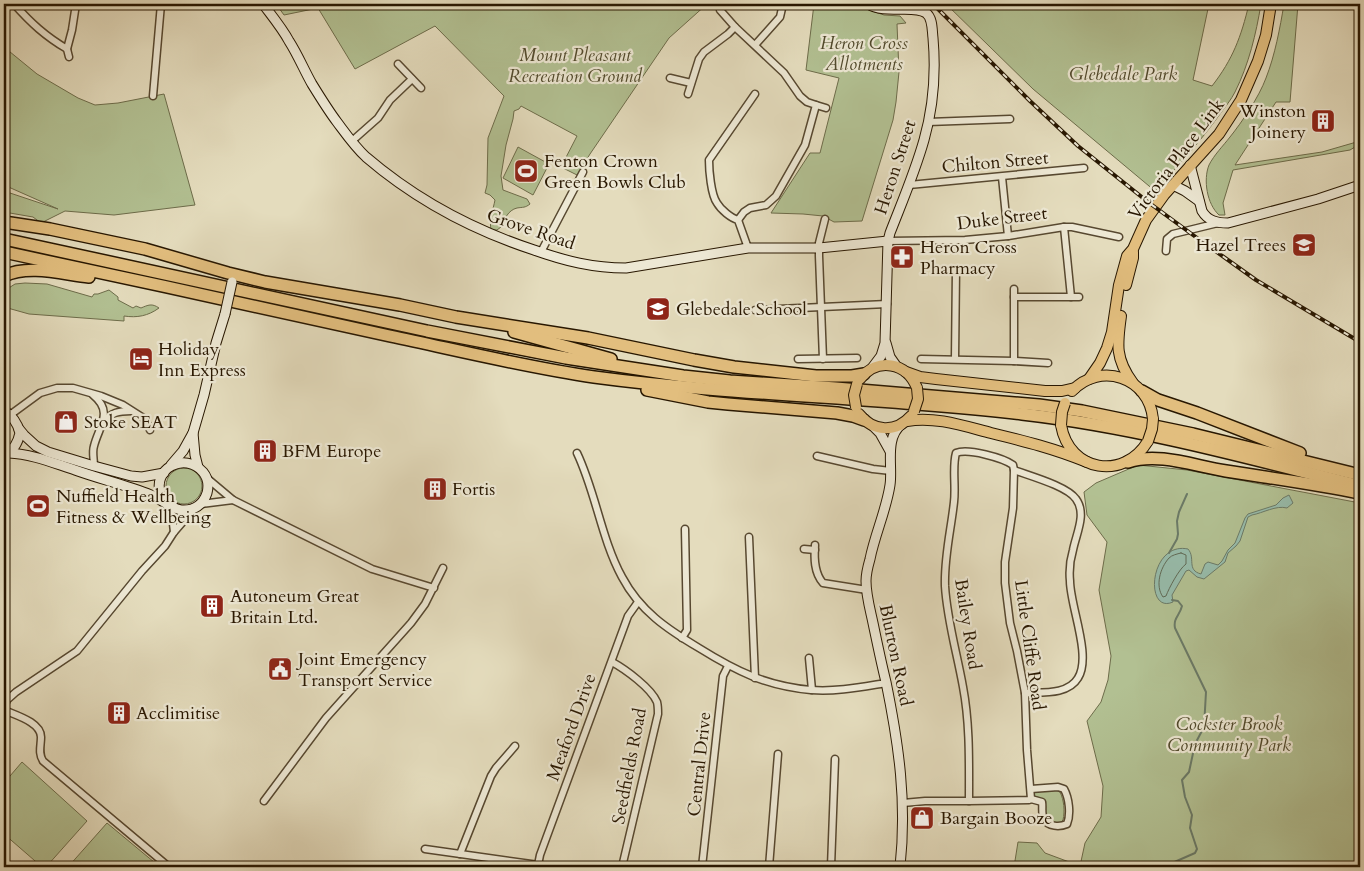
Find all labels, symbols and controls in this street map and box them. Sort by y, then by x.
park label: Heron Cross Allotments [820,31,908,77]
park label: Mount Pleasant Recreation Ground [508,43,643,89]
park label: Glebedale Park [1069,62,1177,87]
street label: Victoria Place Link [1122,93,1231,225]
place label: Winston Joinery [1238,99,1307,145]
building icon: Winston Joinery [1310,108,1336,134]
street label: Heron Street [868,116,923,218]
street label: Chilton Street [941,145,1050,180]
place label: Fenton Crown Green Bowls Club [544,149,686,195]
sports icon: Fenton Crown Green Bowls Club [513,158,539,184]
street label: Duke Street [956,201,1049,236]
street label: Grove Road [483,203,579,256]
school or university icon: Hazel Trees [1291,232,1317,258]
place label: Hazel Trees [1195,233,1286,258]
place label: Heron Cross Pharmacy [920,235,1017,281]
pharmacy icon: Heron Cross Pharmacy [889,244,915,270]
school or university icon: Glebedale School [645,296,671,322]
place label: Glebedale School [676,297,807,322]
place label: Holiday Inn Express [158,337,246,383]
hotel icon: Holiday Inn Express [128,346,154,372]
shop icon: Stoke SEAT [53,409,79,435]
place label: Stoke SEAT [84,410,177,435]
building icon: BFM Europe [252,438,278,464]
place label: BFM Europe [282,439,381,464]
building icon: Fortis [422,476,448,502]
place label: Fortis [452,477,495,502]
place label: Nuffield Health Fitness & Wellbeing [56,484,212,530]
sports icon: Nuffield Health Fitness & Wellbeing [25,493,51,519]
street label: Bailey Road [948,577,987,672]
street label: Little Cliffe Road [1008,578,1051,712]
place label: Autoneum Great Britain Ltd. [230,584,359,630]
building icon: Autoneum Great Britain Ltd. [199,593,225,619]
street label: Blurton Road [873,602,919,709]
place label: Joint Emergency Transport Service [295,647,433,693]
public building icon: Joint Emergency Transport Service [267,656,293,682]
street label: Meaford Drive [540,670,602,784]
building icon: Acclimitise [106,700,132,726]
place label: Acclimitise [136,701,220,726]
street label: Seedfields Road [606,705,653,826]
street label: Central Drive [682,710,717,818]
park label: Cockster Brook Community Park [1167,712,1291,758]
shop icon: Bargain Booze [909,805,935,831]
place label: Bargain Booze [940,806,1052,831]

